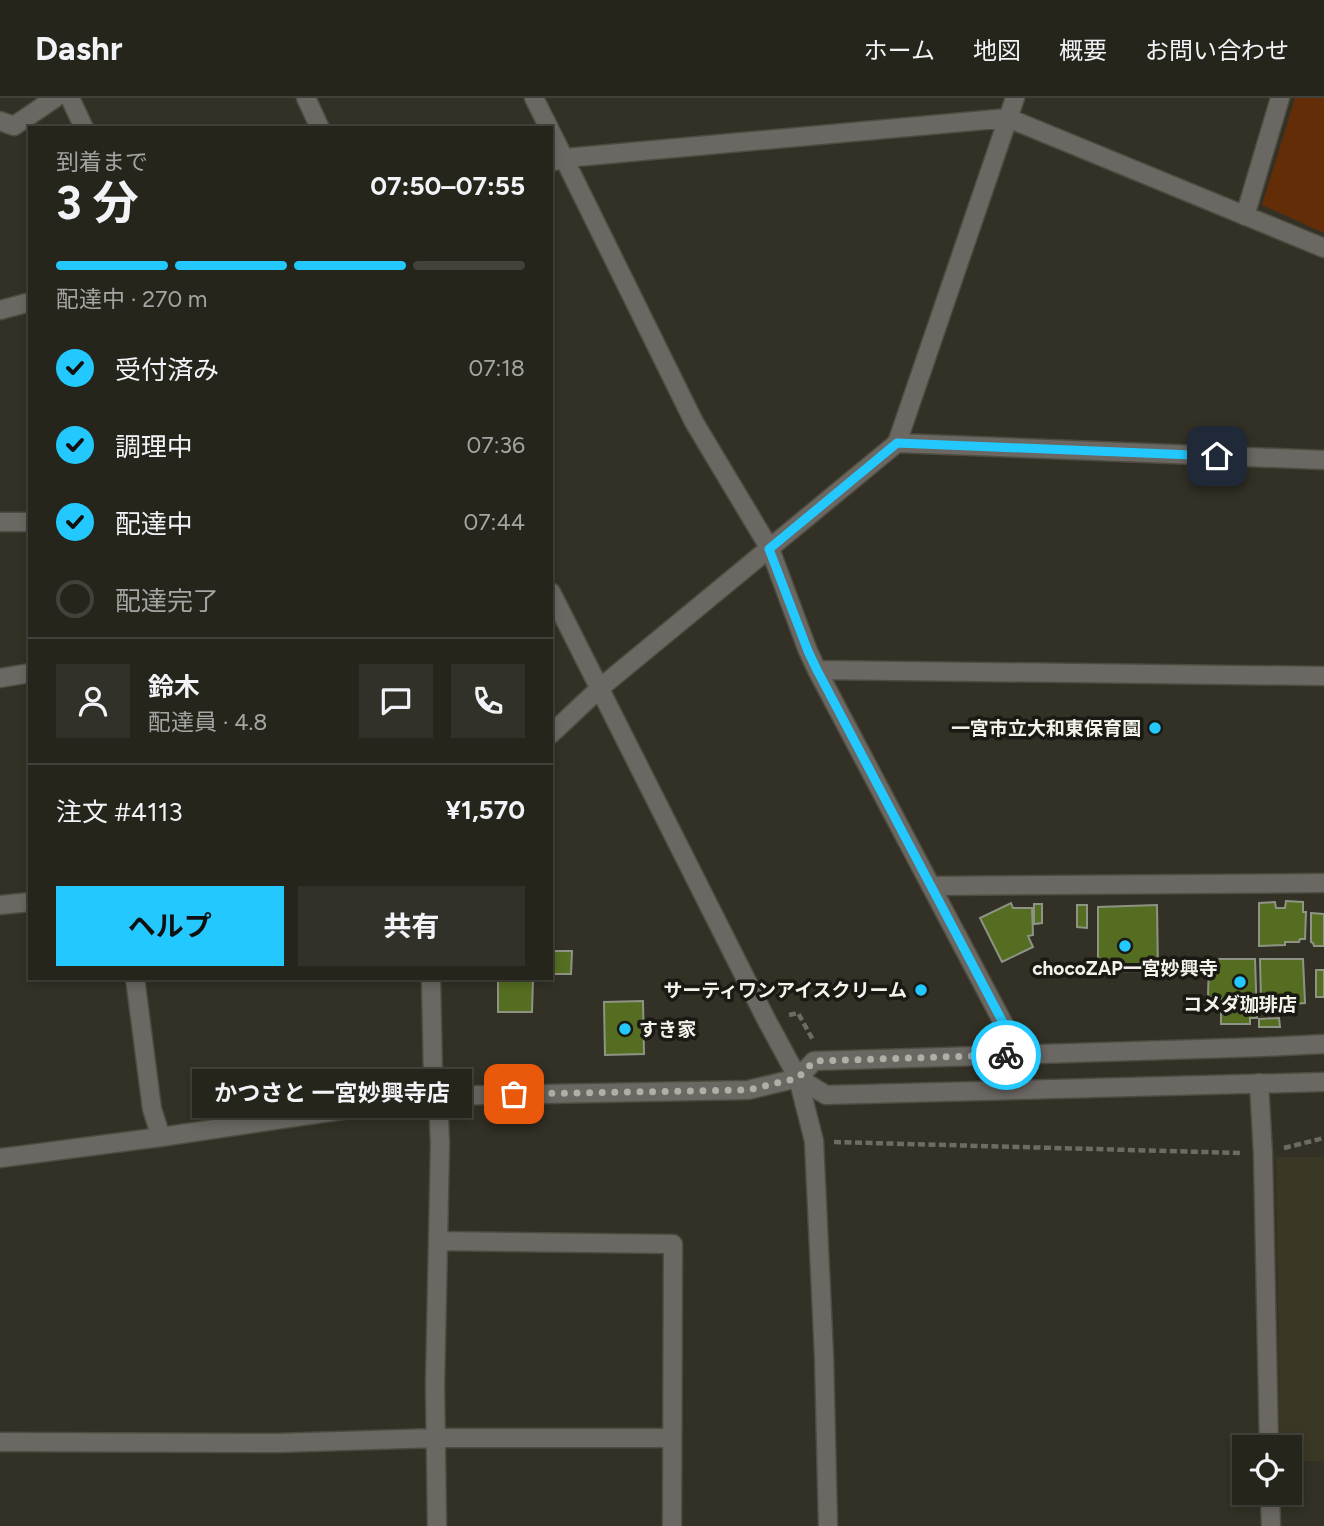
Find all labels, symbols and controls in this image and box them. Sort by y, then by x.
text: Dashr [35,29,122,68]
text: ホーム [864,36,935,65]
text: 地図 [973,36,1021,65]
text: 概要 [1059,36,1107,65]
text: お問い合わせ [1145,36,1289,65]
text: 到着まで [56,148,148,176]
text: 07:50–07:55 [370,170,525,202]
text: 3 分 [56,175,139,231]
text: 配達中 · 270 m [56,285,207,313]
icon: check [56,349,94,387]
text: 受付済み [115,354,219,386]
text: 07:18 [468,354,525,382]
icon: check [56,426,94,464]
pin [1187,426,1247,486]
text: 調理中 [115,431,193,463]
text: 07:36 [467,431,525,459]
icon: home [1198,437,1236,475]
icon: check [56,503,94,541]
text: 配達中 [115,508,193,540]
text: 07:44 [464,508,525,536]
text: 配達完了 [115,585,219,617]
button: person [56,664,130,738]
button: chat [359,664,433,738]
button: phone [451,664,525,738]
text: 鈴木 [148,671,200,703]
text: 配達員 · 4.8 [148,708,267,736]
place label: 一宮市立大和東保育園 [951,717,1141,740]
marker: 一宮市立大和東保育園 [1147,720,1163,736]
text: ¥1,570 [445,794,525,826]
text: 注文 #4113 [56,796,183,828]
button: ヘルプ [56,886,284,966]
button: 共有 [298,886,525,966]
marker: chocoZAP一宮妙興寺 [1117,938,1133,954]
place label: chocoZAP一宮妙興寺 [1032,957,1218,980]
marker: コメダ珈琲店 [1232,974,1248,990]
place label: サーティワンアイスクリーム [663,979,907,1002]
marker: サーティワンアイスクリーム [913,982,929,998]
place label: コメダ珈琲店 [1183,993,1297,1016]
place label: すき家 [639,1018,696,1041]
courier [971,1020,1041,1090]
marker: すき家 [617,1021,633,1037]
icon: bike [987,1036,1025,1074]
pin [484,1064,544,1124]
callout: かつさと 一宮妙興寺店 [192,1070,472,1118]
icon: bag [495,1075,533,1113]
text: かつさと 一宮妙興寺店 [214,1079,450,1107]
map controls [1232,1435,1302,1505]
button: locate [1232,1435,1302,1505]

